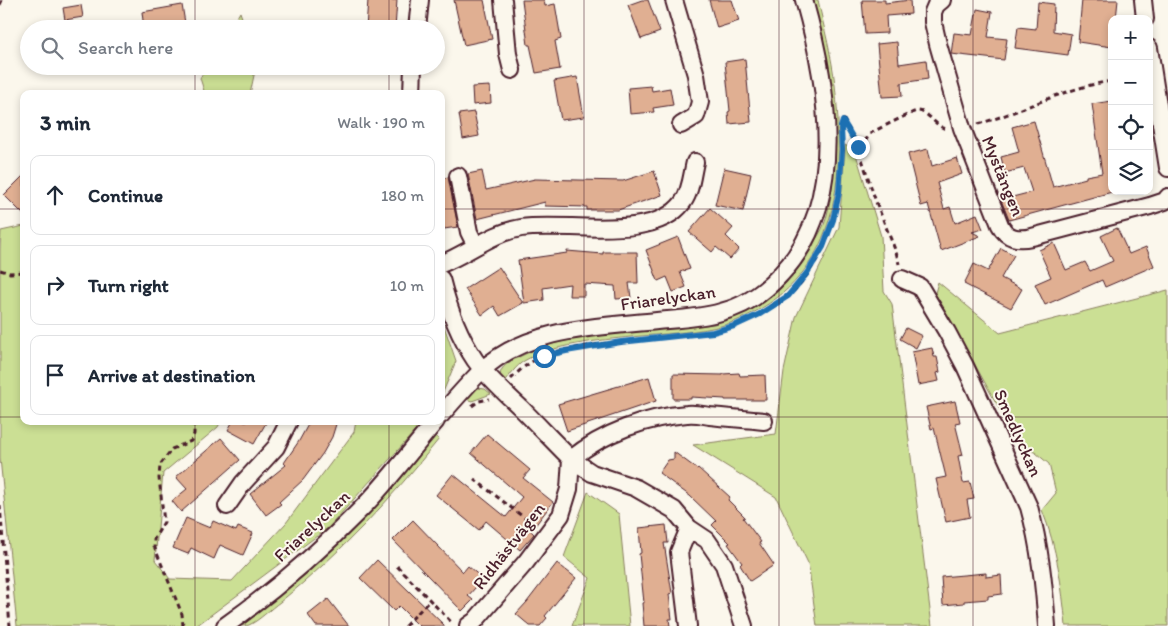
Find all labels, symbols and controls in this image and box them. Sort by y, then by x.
map controls [1108,15,1153,195]
button: + [1108,15,1153,60]
search box [20,20,445,75]
icon: search [38,34,66,62]
text: Search here [78,36,173,59]
button: − [1108,60,1153,105]
button: locate [1108,105,1153,150]
text: 3 min [40,110,90,135]
text: Walk · 190 m [337,113,425,132]
street label: Mystängen [977,133,1029,219]
route end [847,136,870,159]
button: layers [1108,150,1153,195]
icon: ahead [41,181,69,209]
text: Continue [88,184,163,207]
text: 180 m [381,186,424,205]
icon: right [41,271,69,299]
text: Turn right [88,274,169,297]
text: 10 m [390,276,424,295]
street label: Friarelyckan [619,280,717,316]
route start [533,345,556,368]
icon: arrive [41,361,69,389]
text: Arrive at destination [88,364,255,387]
street label: Smedlyckan [989,386,1047,480]
street label: Friarelyckan [269,485,355,567]
street label: Ridhästvägen [468,498,550,594]

